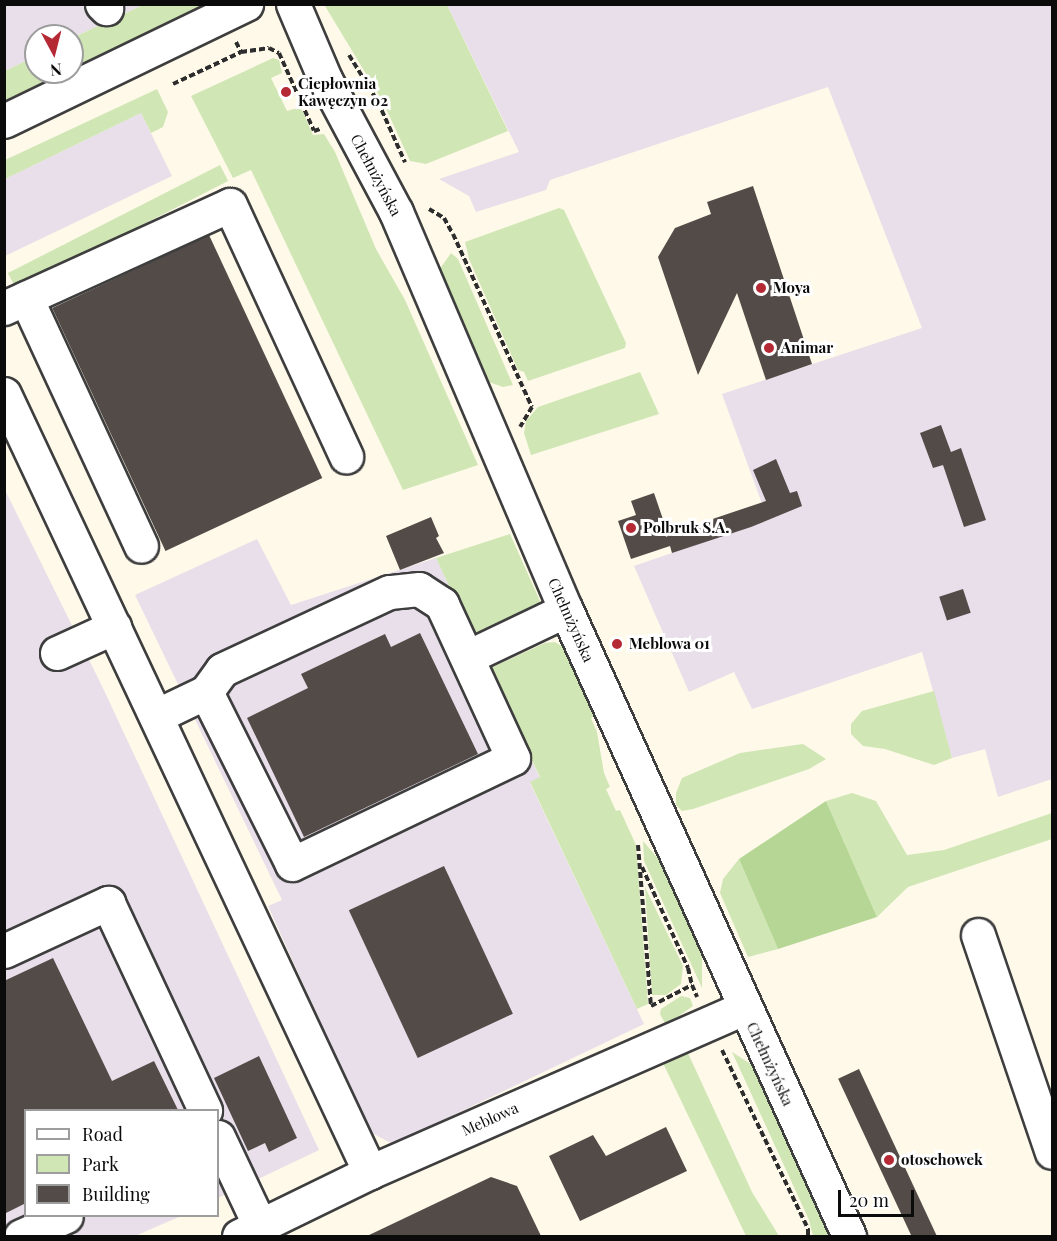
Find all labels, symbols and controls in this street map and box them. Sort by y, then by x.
north arrow [24,24,84,84]
text: N [49,59,63,82]
place label: Ciepłownia Kawęczyn 02 [298,74,388,109]
marker: Ciepłownia Kawęczyn 02 [279,85,293,99]
street label: Chełmżyńska [347,131,405,219]
place label: Moya [773,279,810,297]
marker: Moya [754,281,768,295]
place label: Animar [781,339,833,357]
marker: Animar [762,341,776,355]
place label: Polbruk S.A. [643,519,729,537]
marker: Polbruk S.A. [624,521,638,535]
street label: Chełmżyńska [544,575,598,665]
place label: Meblowa 01 [629,635,710,653]
marker: Meblowa 01 [610,637,624,651]
street label: Chełmżyńska [743,1019,797,1109]
street label: Meblowa [459,1099,521,1139]
legend [24,1109,219,1217]
text: Road [82,1122,123,1146]
place label: otoschowek [901,1151,983,1169]
text: Park [82,1152,119,1176]
marker: otoschowek [882,1153,896,1167]
scale bar [841,1178,918,1216]
text: Building [82,1182,150,1206]
text: 20 m [849,1188,889,1212]

